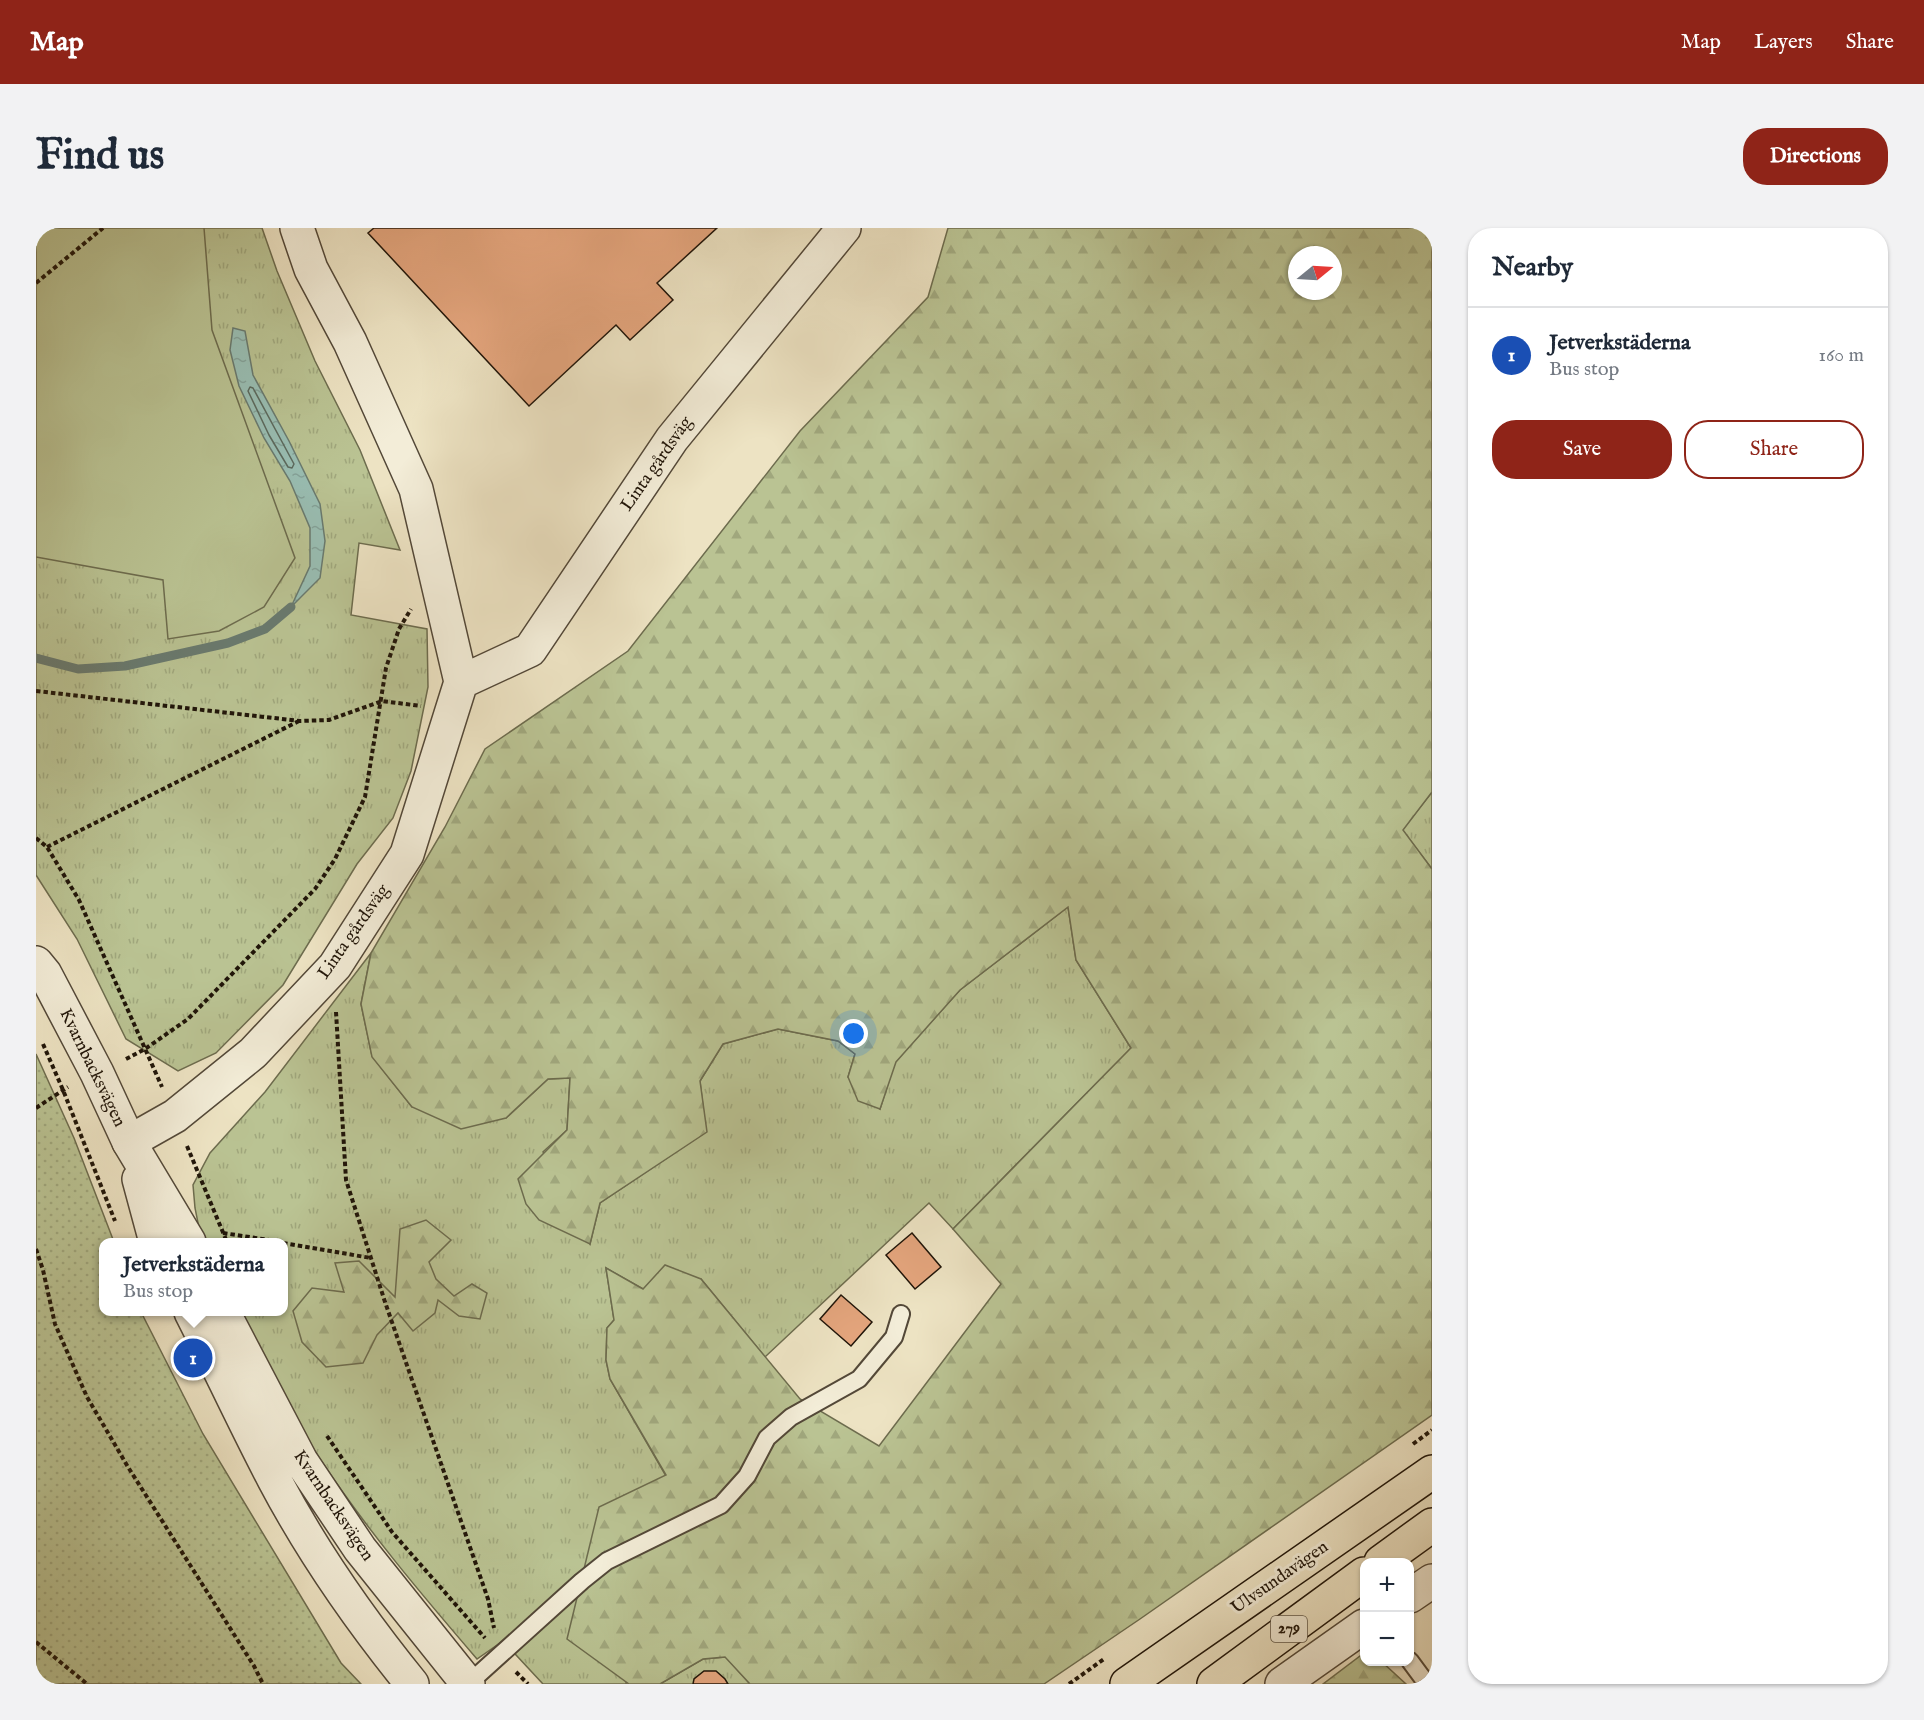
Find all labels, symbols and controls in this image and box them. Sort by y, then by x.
text: Map [30,25,84,60]
text: Map [1681,29,1721,56]
text: Layers [1754,29,1813,56]
text: Share [1846,29,1894,56]
button: Directions [1743,128,1888,185]
text: Find us [36,130,164,183]
north arrow [1288,246,1342,300]
text: Nearby [1492,251,1573,284]
text: Jetverkstäderna [1549,329,1691,357]
text: 1 [1508,343,1515,368]
text: 160 m [1818,343,1864,368]
text: Bus stop [1549,357,1619,382]
street label: Linta gårdsväg [616,412,698,516]
button: Save [1492,420,1672,479]
button: Share [1684,420,1864,479]
street label: Linta gårdsväg [313,880,395,984]
street label: Kvarnbacksvägen [53,1005,131,1131]
your location [839,1019,868,1048]
popup [99,1238,288,1316]
text: Jetverkstäderna [123,1251,264,1279]
text: Bus stop [123,1279,193,1304]
pin: 1 [174,1336,212,1380]
street label: Kvarnbacksvägen [287,1446,379,1566]
street label: Ulvsundavägen [1227,1536,1334,1620]
map controls [1360,1558,1414,1666]
button: + [1360,1558,1414,1612]
button: − [1360,1612,1414,1666]
road number: 279 [1271,1616,1307,1642]

